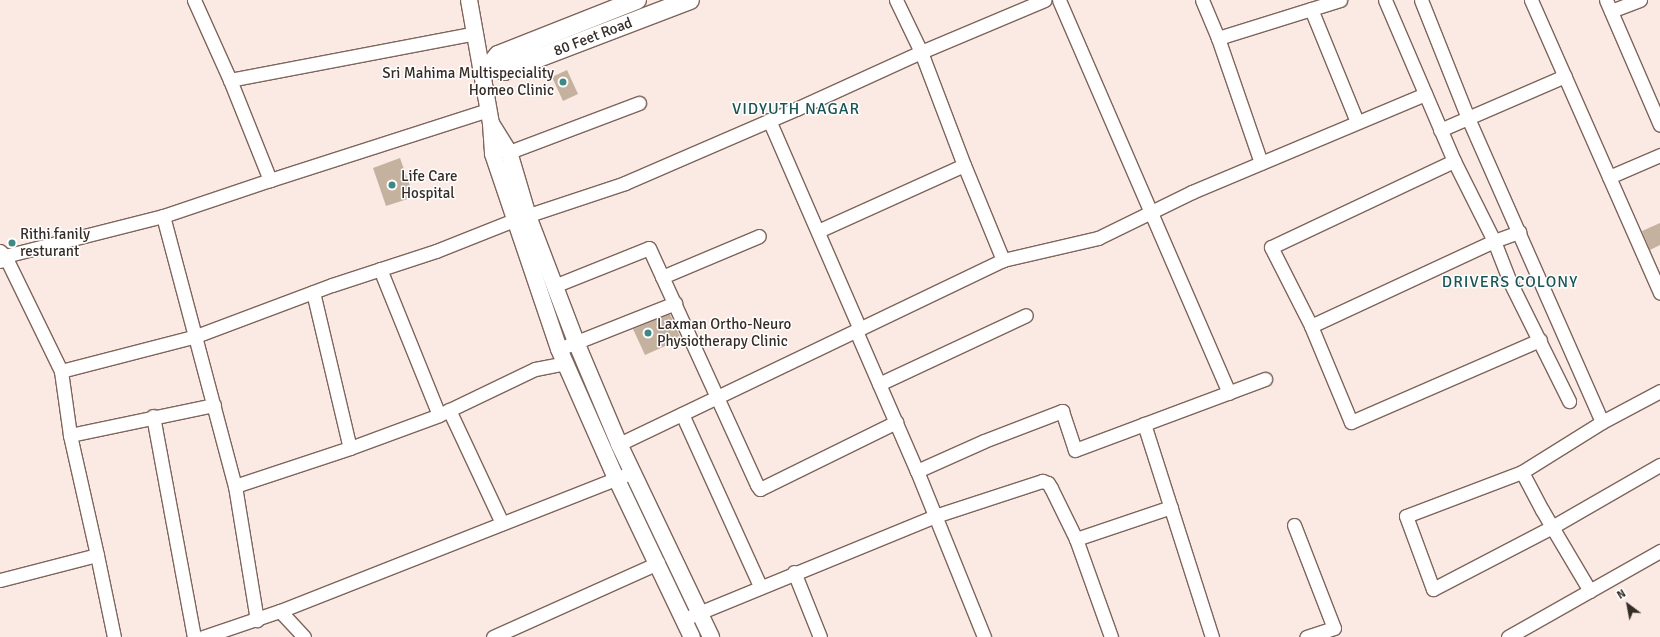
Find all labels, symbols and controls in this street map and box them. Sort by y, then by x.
street label: 80 Feet Road [551,14,635,60]
place label: Sri Mahima Multispeciality Homeo Clinic [382,64,554,99]
marker: Sri Mahima Multispeciality Homeo Clinic [557,76,569,88]
district label: VIDYUTH NAGAR [732,99,860,119]
place label: Life Care Hospital [401,167,458,202]
marker: Life Care Hospital [386,179,398,191]
place label: Rithi fanily resturant [20,225,90,260]
marker: Rithi fanily resturant [7,238,17,248]
district label: DRIVERS COLONY [1442,272,1578,292]
place label: Laxman Ortho-Neuro Physiotherapy Clinic [657,315,791,350]
marker: Laxman Ortho-Neuro Physiotherapy Clinic [642,327,654,339]
north arrow [1608,585,1648,625]
text: N [1615,587,1628,602]

